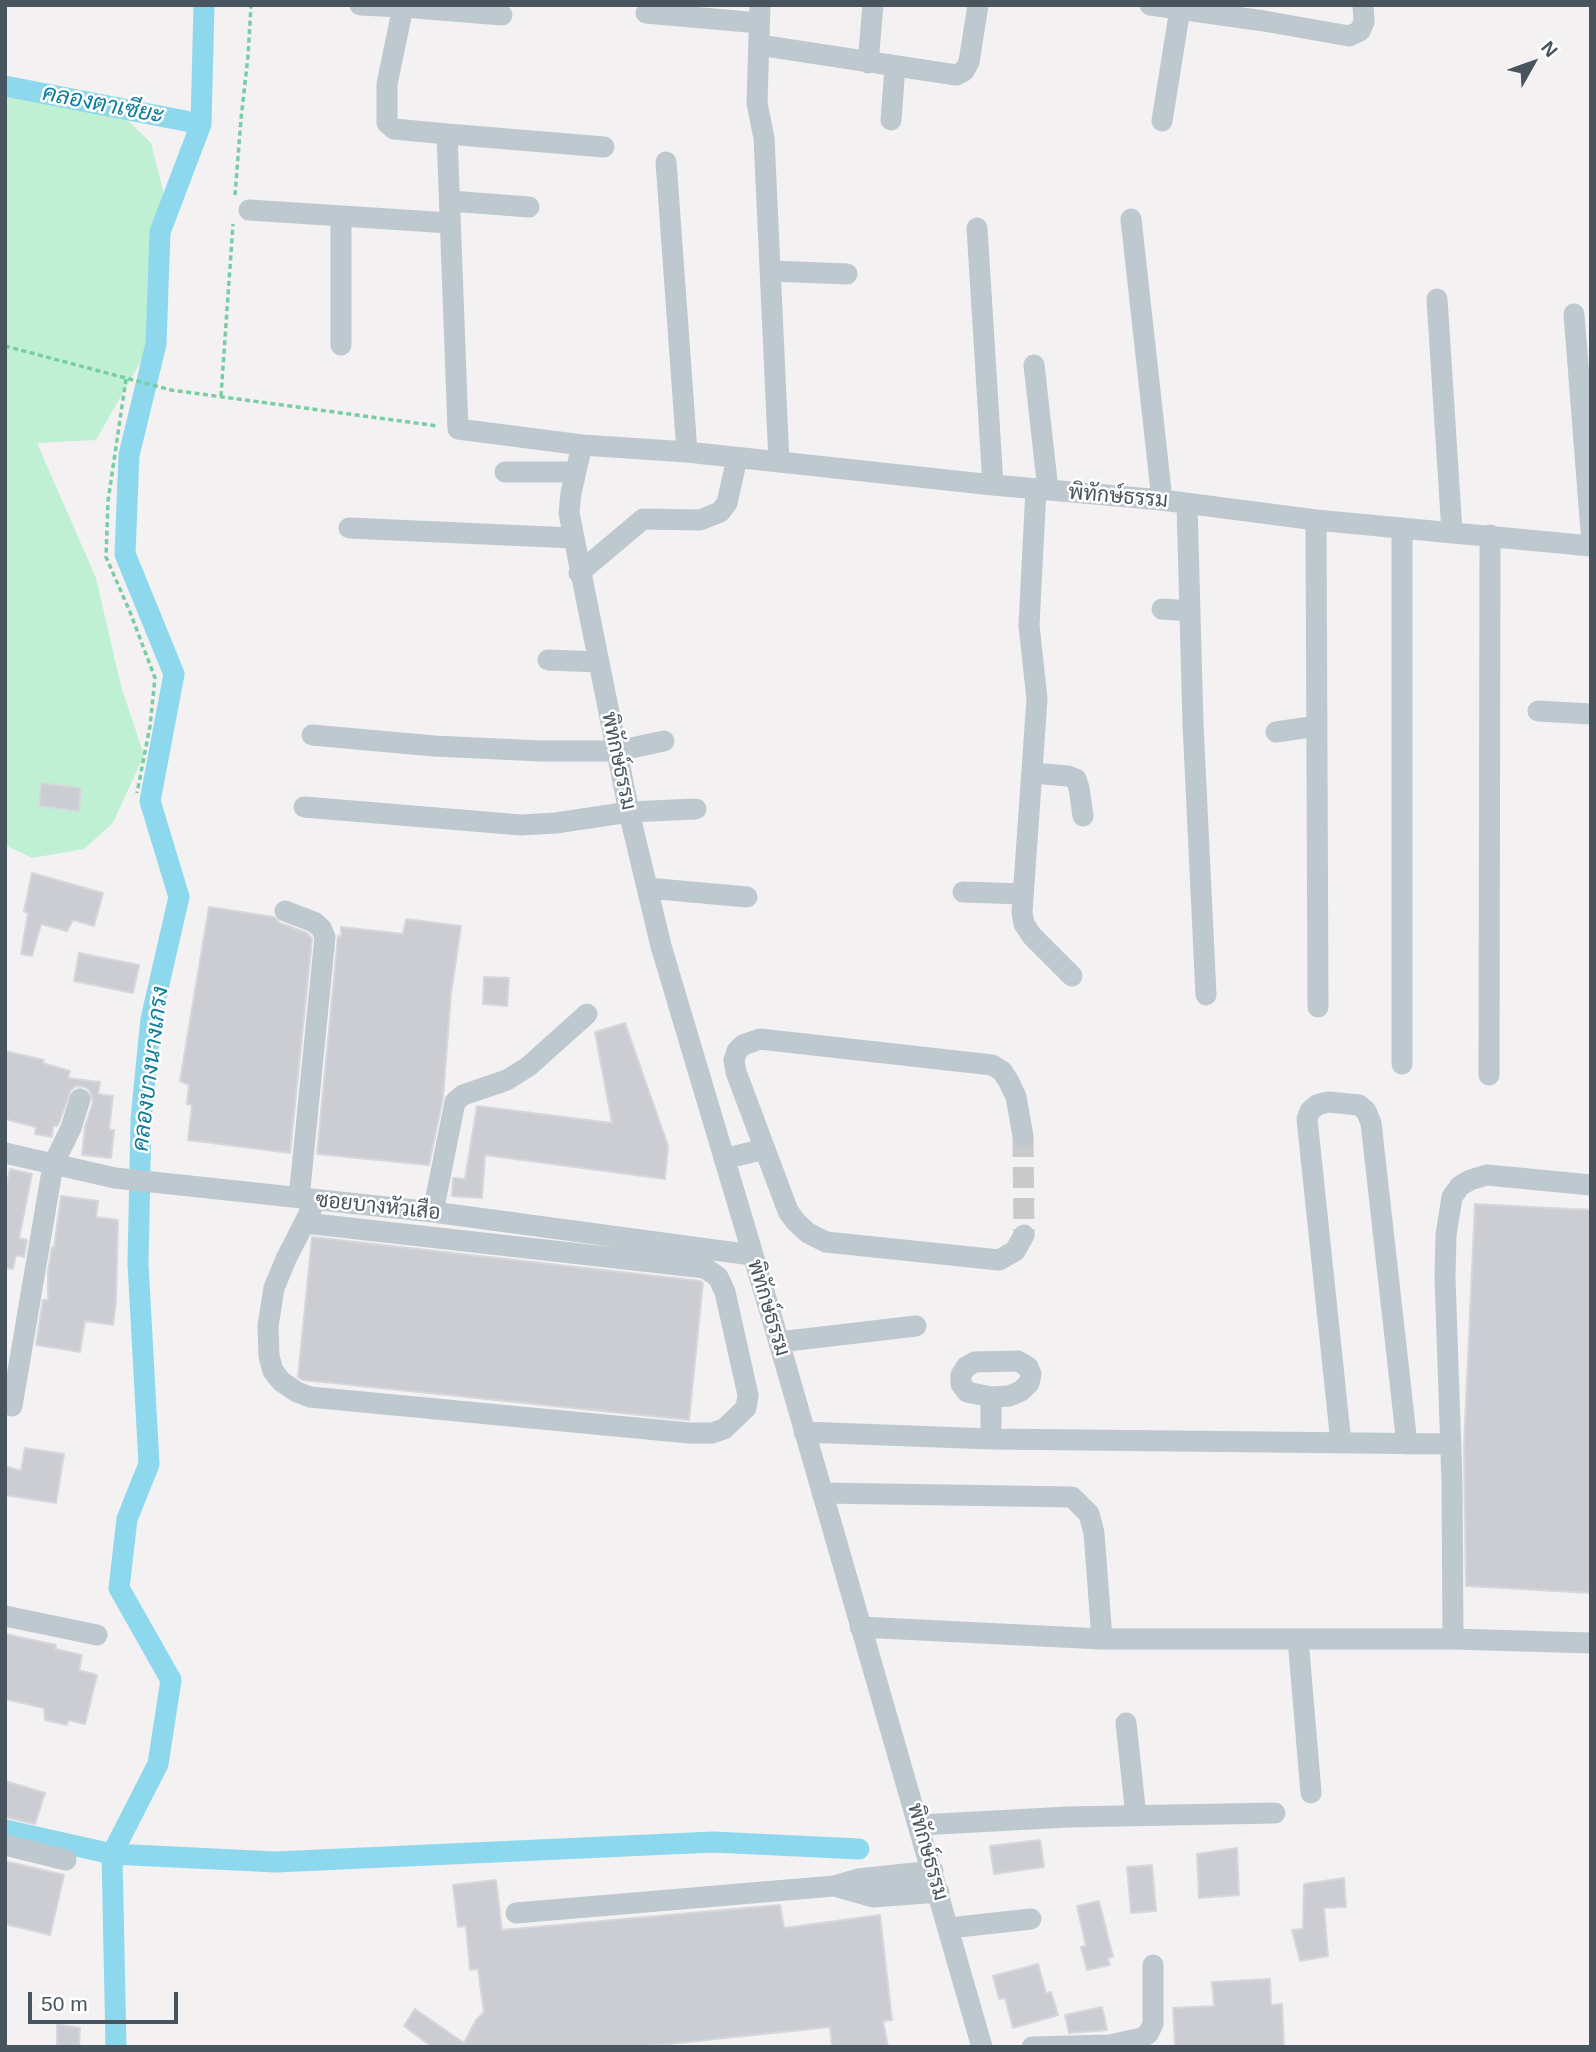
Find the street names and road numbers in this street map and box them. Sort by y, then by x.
street label: พิทักษ์ธรรม [1067,480,1169,514]
street label: พิทักษ์ธรรม [595,710,641,812]
street label: ซอยบางหัวเสือ [314,1188,442,1226]
street label: พิทักษ์ธรรม [741,1257,795,1359]
street label: พิทักษ์ธรรม [901,1801,953,1903]

